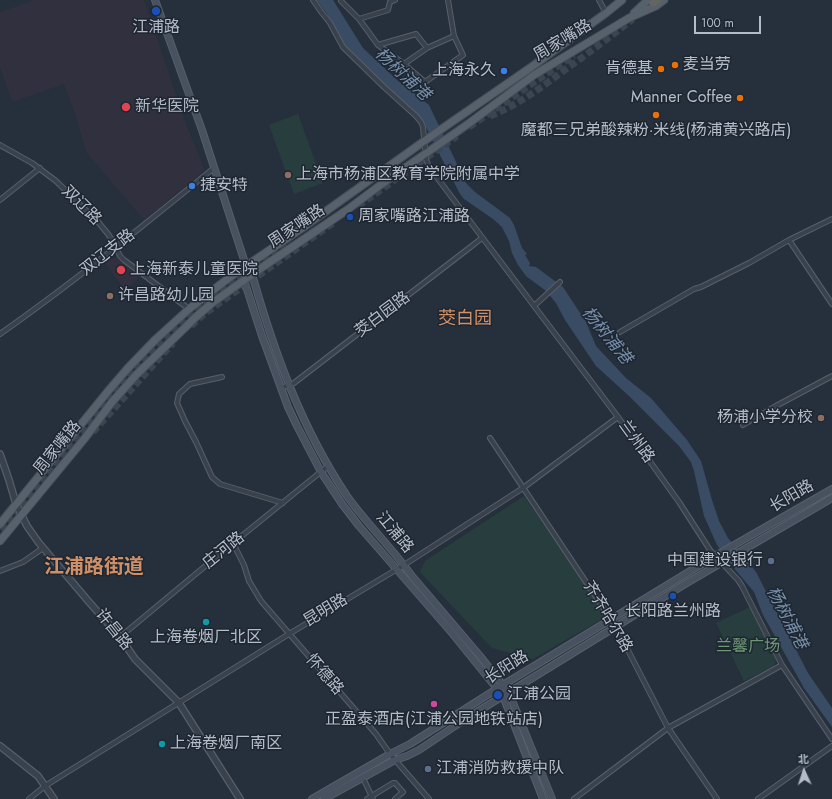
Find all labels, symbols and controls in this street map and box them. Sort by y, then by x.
marker: 江浦路 [150,5,162,17]
scale bar [696,8,763,34]
text: 100 m [701,14,734,32]
street label: 周家嘴路 [531,16,595,66]
place label: 江浦路 [132,18,180,38]
water label: 杨树浦港 [370,44,434,106]
place label: 麦当劳 [683,55,731,75]
place label: 肯德基 [605,59,653,79]
marker: 麦当劳 [670,60,680,70]
place label: 上海永久 [432,61,496,81]
marker: 肯德基 [656,64,666,74]
marker: 上海永久 [499,66,509,76]
place label: Manner Coffee [631,88,732,108]
marker: Manner Coffee [735,93,745,103]
place label: 新华医院 [135,97,199,117]
marker: 新华医院 [120,101,132,113]
marker: 魔都三兄弟酸辣粉·米线(杨浦黄兴路店) [651,110,661,120]
place label: 魔都三兄弟酸辣粉·米线(杨浦黄兴路店) [521,121,791,141]
place label: 上海市杨浦区教育学院附属中学 [296,165,520,185]
marker: 上海市杨浦区教育学院附属中学 [283,170,293,180]
place label: 捷安特 [200,176,248,196]
marker: 捷安特 [187,181,197,191]
street label: 双辽路 [57,182,105,230]
street label: 周家嘴路 [265,201,329,253]
place label: 周家嘴路江浦路 [358,207,470,227]
marker: 周家嘴路江浦路 [345,212,355,222]
street label: 双辽支路 [77,226,139,280]
place label: 上海新泰儿童医院 [130,260,258,280]
marker: 上海新泰儿童医院 [115,264,127,276]
place label: 许昌路幼儿园 [118,286,214,306]
street label: 茭白园路 [352,288,414,342]
marker: 许昌路幼儿园 [105,291,115,301]
water label: 杨树浦港 [577,303,635,369]
district label: 茭白园 [438,309,492,331]
place label: 杨浦小学分校 [717,408,813,428]
marker: 杨浦小学分校 [816,413,826,423]
street label: 周家嘴路 [30,417,86,479]
street label: 兰州路 [614,417,658,467]
street label: 长阳路 [766,477,818,517]
street label: 江浦路 [371,508,417,558]
street label: 庄河路 [199,528,249,574]
place label: 中国建设银行 [667,551,763,571]
district label: 江浦路街道 [44,556,144,580]
marker: 中国建设银行 [766,556,776,566]
street label: 齐齐哈尔路 [578,578,636,656]
water label: 杨树浦港 [761,583,811,653]
street label: 昆明路 [300,590,352,632]
marker: 长阳路兰州路 [668,591,678,601]
place label: 长阳路兰州路 [625,602,721,622]
street label: 许昌路 [90,605,136,655]
marker: 上海卷烟厂北区 [201,617,211,627]
place label: 上海卷烟厂北区 [150,628,262,648]
park label: 兰馨广场 [716,637,780,657]
street label: 长阳路 [482,647,532,689]
street label: 怀德路 [301,651,347,699]
place label: 江浦公园 [507,685,571,705]
marker: 江浦公园 [492,689,504,701]
marker: 正盈泰酒店(江浦公园地铁站店) [429,699,439,709]
place label: 正盈泰酒店(江浦公园地铁站店) [325,710,543,730]
place label: 上海卷烟厂南区 [170,734,282,754]
marker: 上海卷烟厂南区 [157,739,167,749]
north arrow [784,751,824,791]
text: 北 [797,751,809,767]
place label: 江浦消防救援中队 [436,759,564,779]
marker: 江浦消防救援中队 [423,764,433,774]

